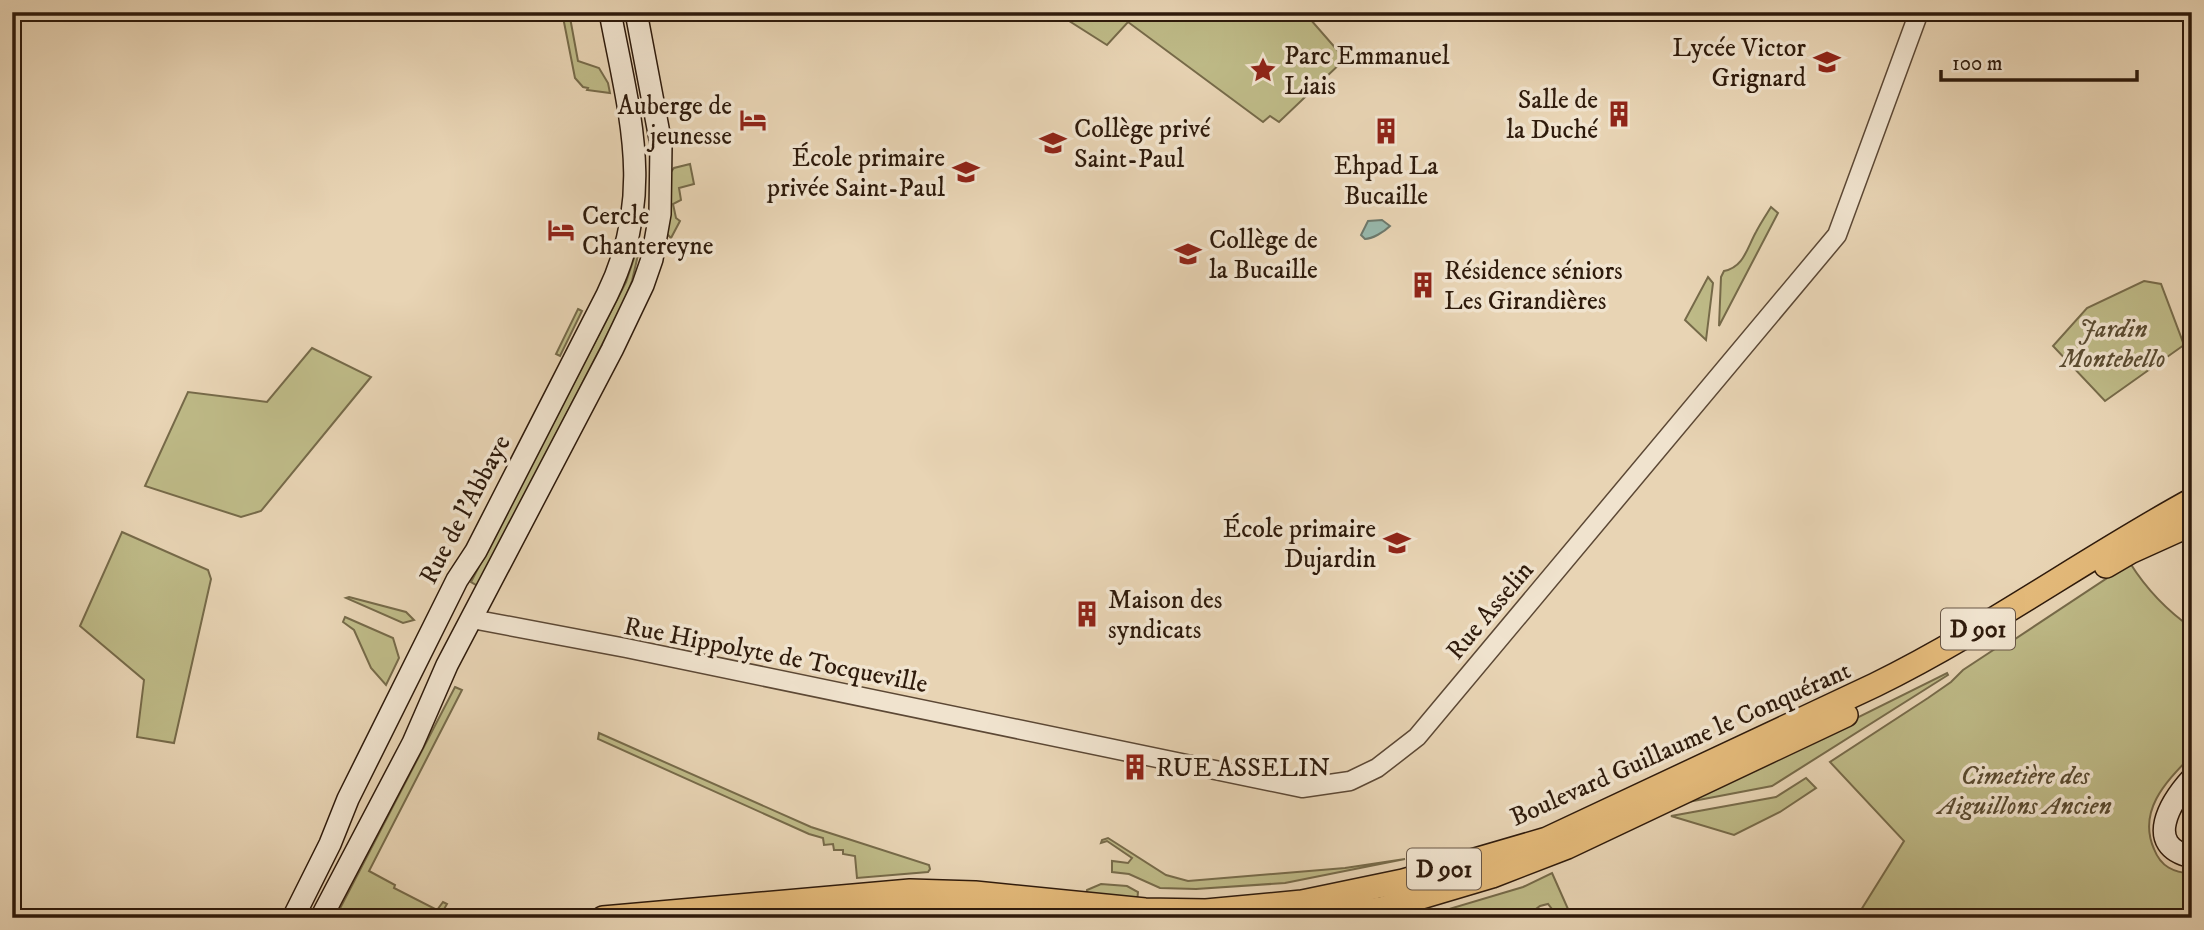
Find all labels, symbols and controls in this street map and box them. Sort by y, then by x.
place label: Lycée Victor Grignard [1672,32,1806,95]
scale bar [1941,38,2138,82]
place label: Parc Emmanuel Liais [1284,40,1450,103]
school or university icon: Lycée Victor Grignard [1812,47,1842,77]
text: 100 m [1952,51,2003,77]
place icon: Parc Emmanuel Liais [1248,55,1278,85]
place label: Salle de la Duché [1506,84,1598,147]
place label: Auberge de jeunesse [618,90,732,153]
building icon: Salle de la Duché [1604,99,1634,129]
hotel icon: Auberge de jeunesse [738,105,768,135]
place label: Collège privé Saint-Paul [1074,113,1211,176]
building icon: Ehpad La Bucaille [1371,116,1401,146]
school or university icon: Collège privé Saint-Paul [1038,128,1068,158]
place label: École primaire privée Saint-Paul [766,142,945,205]
place label: Ehpad La Bucaille [1334,150,1438,213]
school or university icon: École primaire privée Saint-Paul [951,157,981,187]
place label: Cercle Chantereyne [582,200,714,263]
hotel icon: Cercle Chantereyne [546,215,576,245]
place label: Collège de la Bucaille [1209,224,1318,287]
school or university icon: Collège de la Bucaille [1173,239,1203,269]
place label: Résidence séniors Les Girandières [1444,255,1623,318]
building icon: Résidence séniors Les Girandières [1408,270,1438,300]
park label: Jardin Montebello [2058,313,2166,376]
street label: Rue de l'Abbaye [412,430,518,590]
place label: École primaire Dujardin [1223,513,1376,576]
school or university icon: École primaire Dujardin [1382,528,1412,558]
street label: Rue Asselin [1439,554,1541,667]
place label: Maison des syndicats [1108,584,1222,647]
building icon: Maison des syndicats [1072,599,1102,629]
road number: D 901 [1941,608,2015,650]
street label: Rue Hippolyte de Tocqueville [621,610,930,701]
street label: Boulevard Guillaume le Conquérant [1505,654,1856,835]
building icon: RUE ASSELIN [1120,752,1150,782]
place label: RUE ASSELIN [1156,752,1330,785]
park label: Cimetière des Aiguillons Ancien [1935,760,2112,823]
road number: D 901 [1407,848,1481,890]

